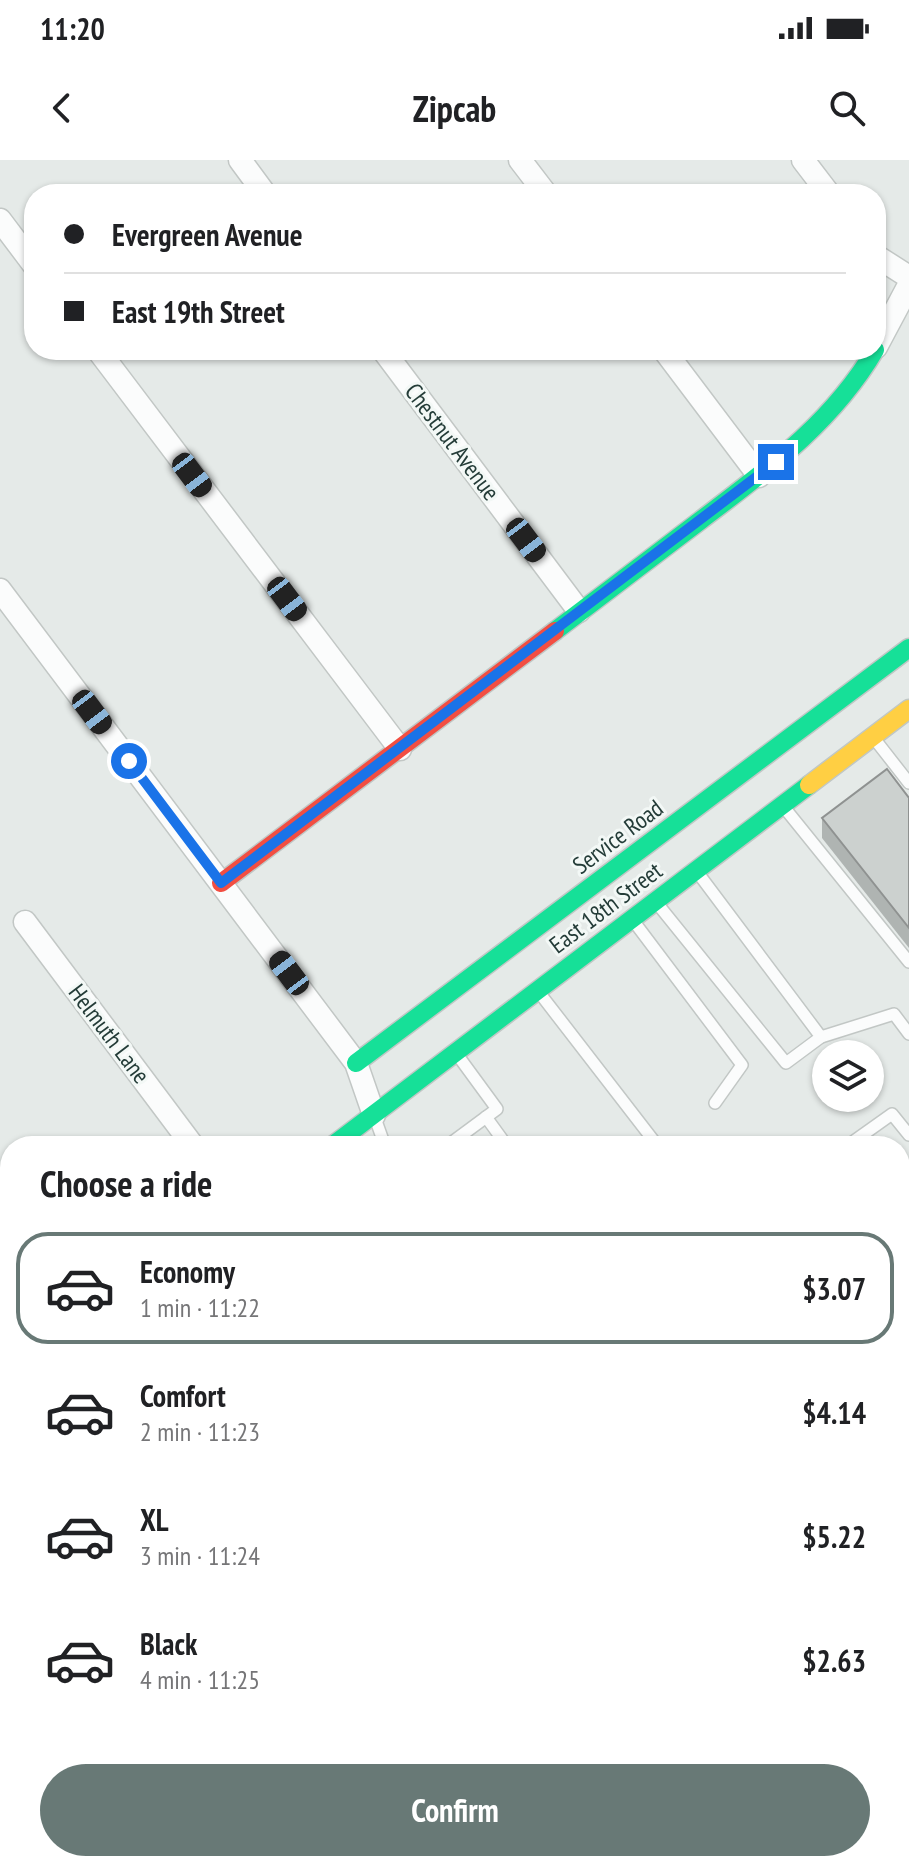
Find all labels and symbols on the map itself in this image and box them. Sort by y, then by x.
street label: Chestnut Avenue [398,377,507,506]
route end [758,444,794,480]
car [168,449,216,501]
car [502,514,550,566]
car [263,573,311,625]
car [68,686,116,738]
route start [111,743,147,779]
street label: Service Road [566,793,669,881]
street label: East 18th Street [543,855,669,960]
car [265,947,313,999]
street label: Helmuth Lane [62,978,157,1089]

